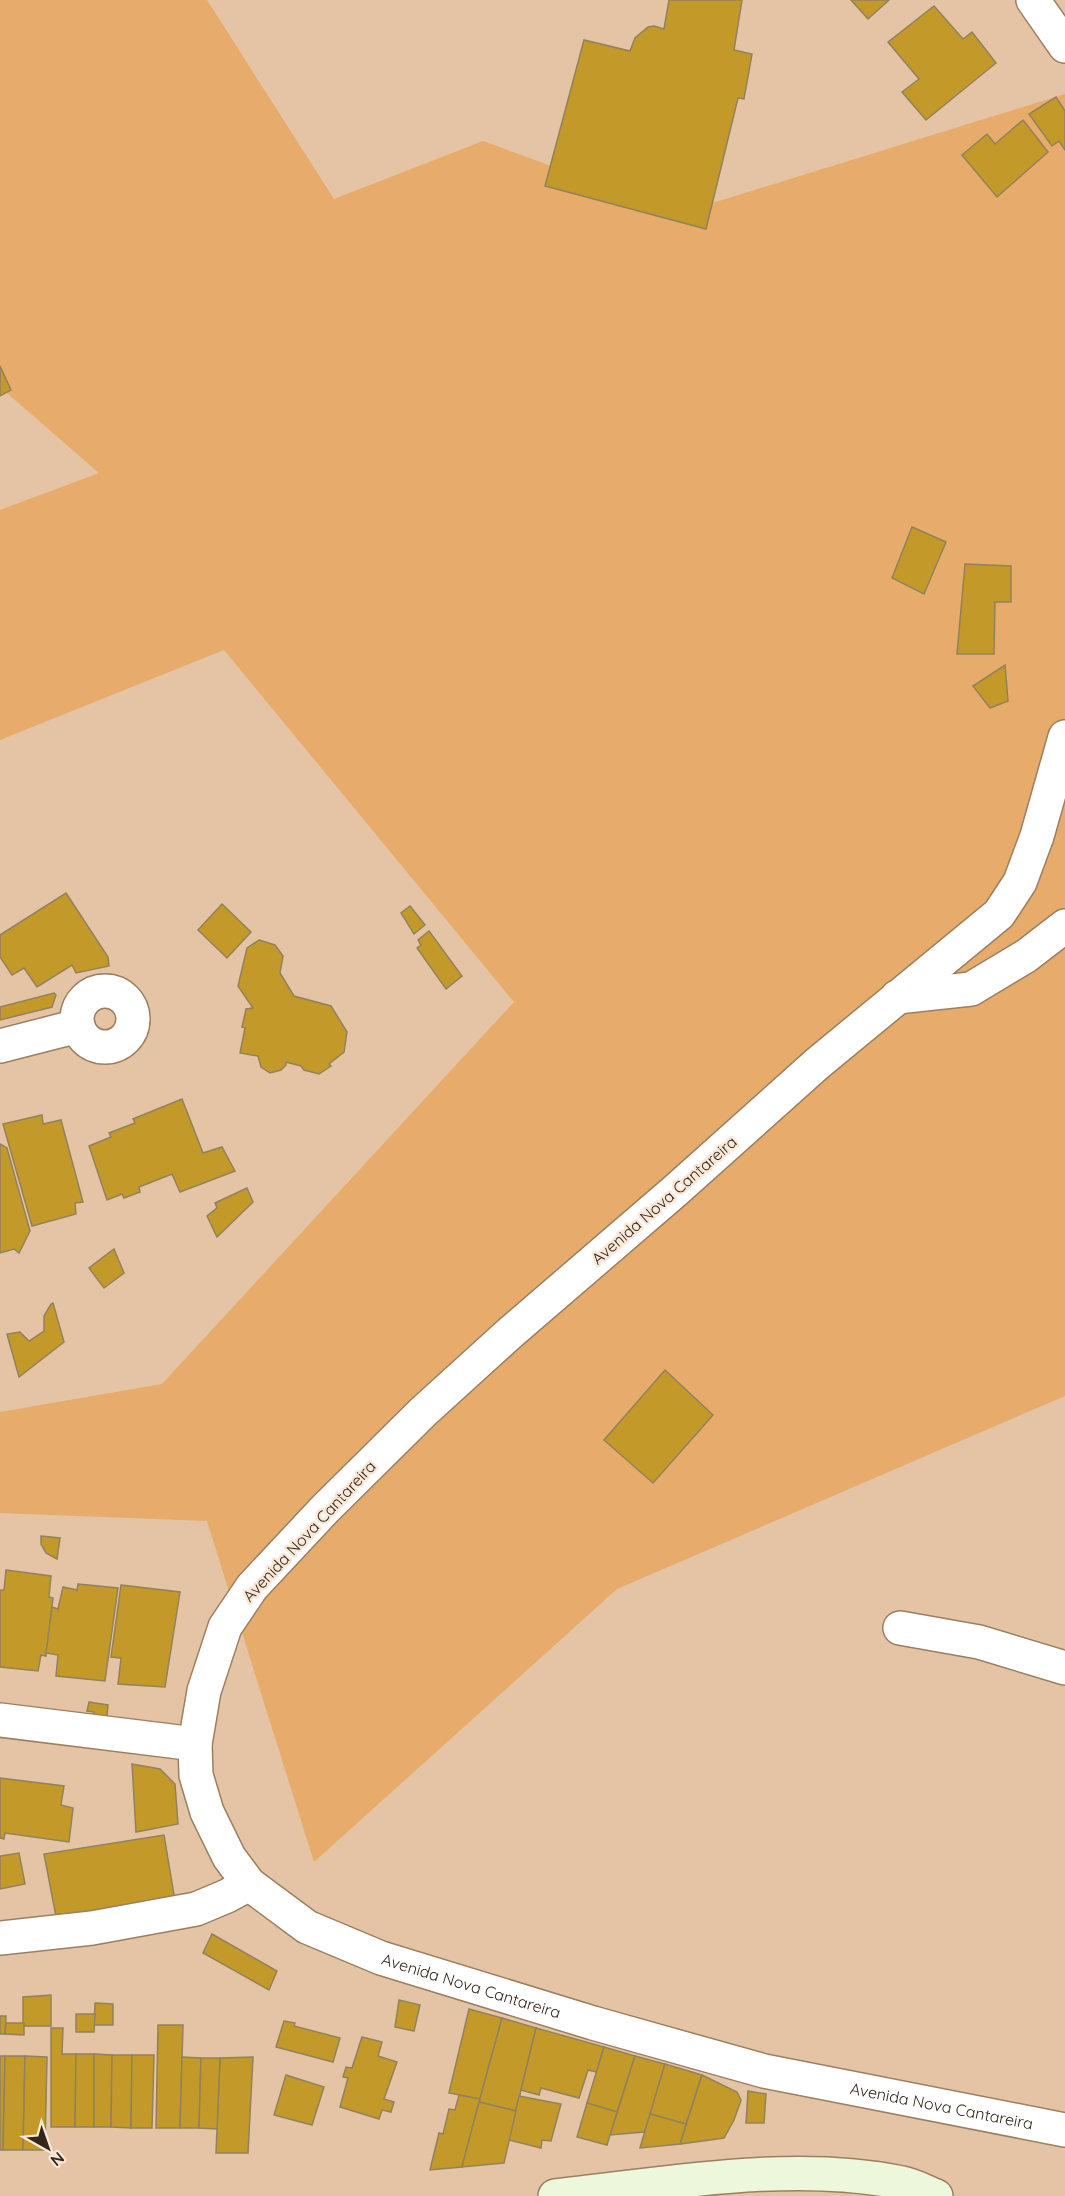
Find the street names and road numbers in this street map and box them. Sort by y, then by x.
street label: Avenida Nova Cantareira [587,1131,741,1269]
street label: Avenida Nova Cantareira [238,1456,380,1606]
street label: Avenida Nova Cantareira [379,1949,563,2023]
street label: Avenida Nova Cantareira [848,2078,1035,2134]

